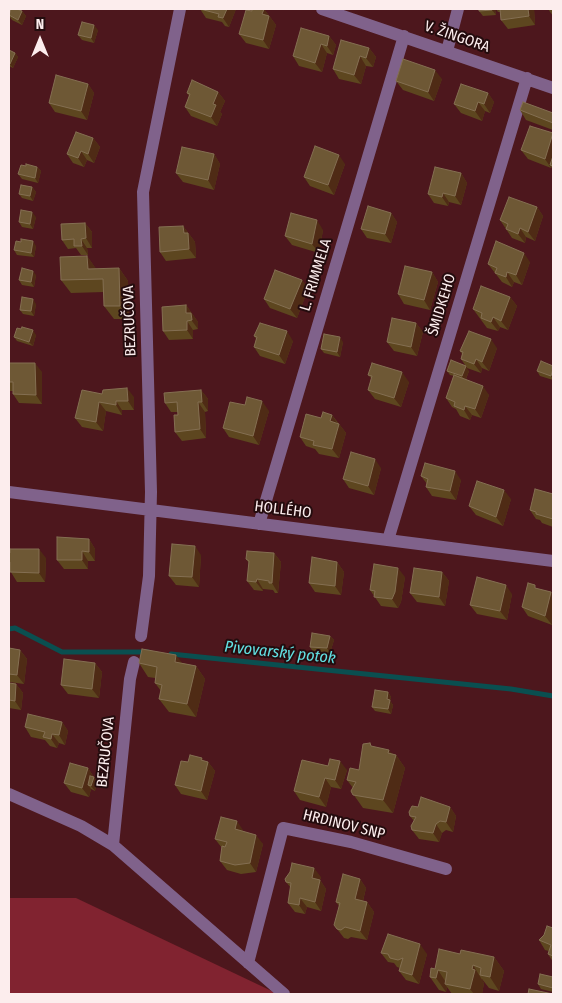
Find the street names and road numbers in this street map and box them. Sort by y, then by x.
street label: V. ŽINGORA [422,17,492,57]
street label: L. FRIMMELA [296,237,336,313]
street label: ŠMIDKEHO [424,272,460,338]
street label: BEZRUČOVA [120,285,140,357]
street label: HOLLÉHO [253,498,313,522]
street label: BEZRUČOVA [93,716,119,788]
street label: HRDINOV SNP [301,806,387,844]

